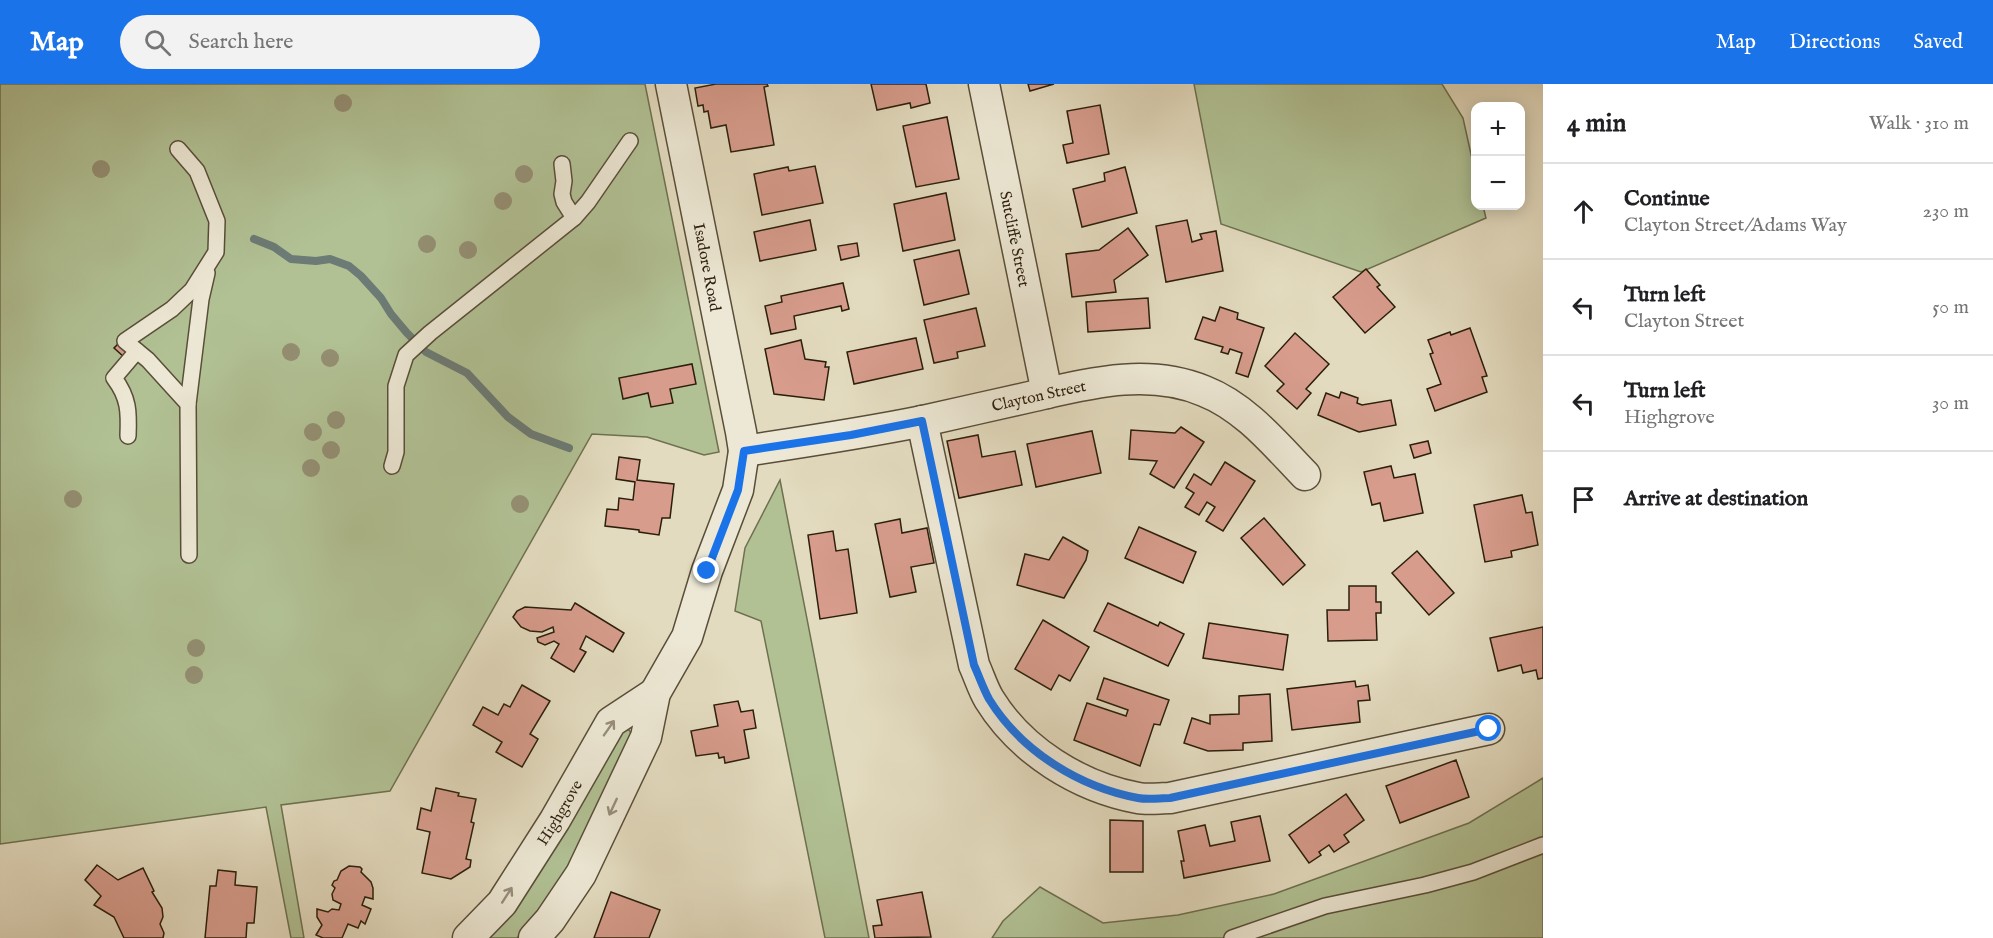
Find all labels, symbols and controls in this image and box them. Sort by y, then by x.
search box [120,15,540,69]
text: Map [30,25,84,60]
icon: search [141,26,174,59]
text: Search here [189,28,293,56]
text: Map [1716,29,1756,56]
text: Directions [1789,29,1880,56]
text: Saved [1913,29,1963,56]
map controls [1471,102,1525,210]
button: + [1471,102,1525,156]
text: 4 min [1567,107,1626,140]
text: Walk · 310 m [1869,111,1969,136]
button: − [1471,156,1525,210]
text: Continue [1624,185,1710,213]
street label: Sutcliffe Street [994,189,1033,290]
icon: ahead [1567,195,1600,228]
text: 230 m [1923,199,1969,224]
text: Clayton Street/Adams Way [1624,213,1847,238]
street label: Isadore Road [688,222,724,314]
text: Turn left [1624,281,1706,309]
icon: left [1567,291,1600,324]
text: 50 m [1932,295,1969,320]
text: Clayton Street [1624,309,1744,334]
street label: Clayton Street [990,377,1088,417]
text: Turn left [1624,377,1706,405]
icon: left [1567,387,1600,420]
text: 30 m [1932,391,1969,416]
text: Highgrove [1624,405,1715,430]
icon: arrive [1567,483,1600,516]
text: Arrive at destination [1624,485,1808,513]
route end [693,557,719,583]
route start [1475,715,1501,741]
one-way arrow [603,721,615,737]
street label: Highgrove [533,777,588,850]
one-way arrow [607,797,618,815]
one-way arrow [501,886,514,903]

